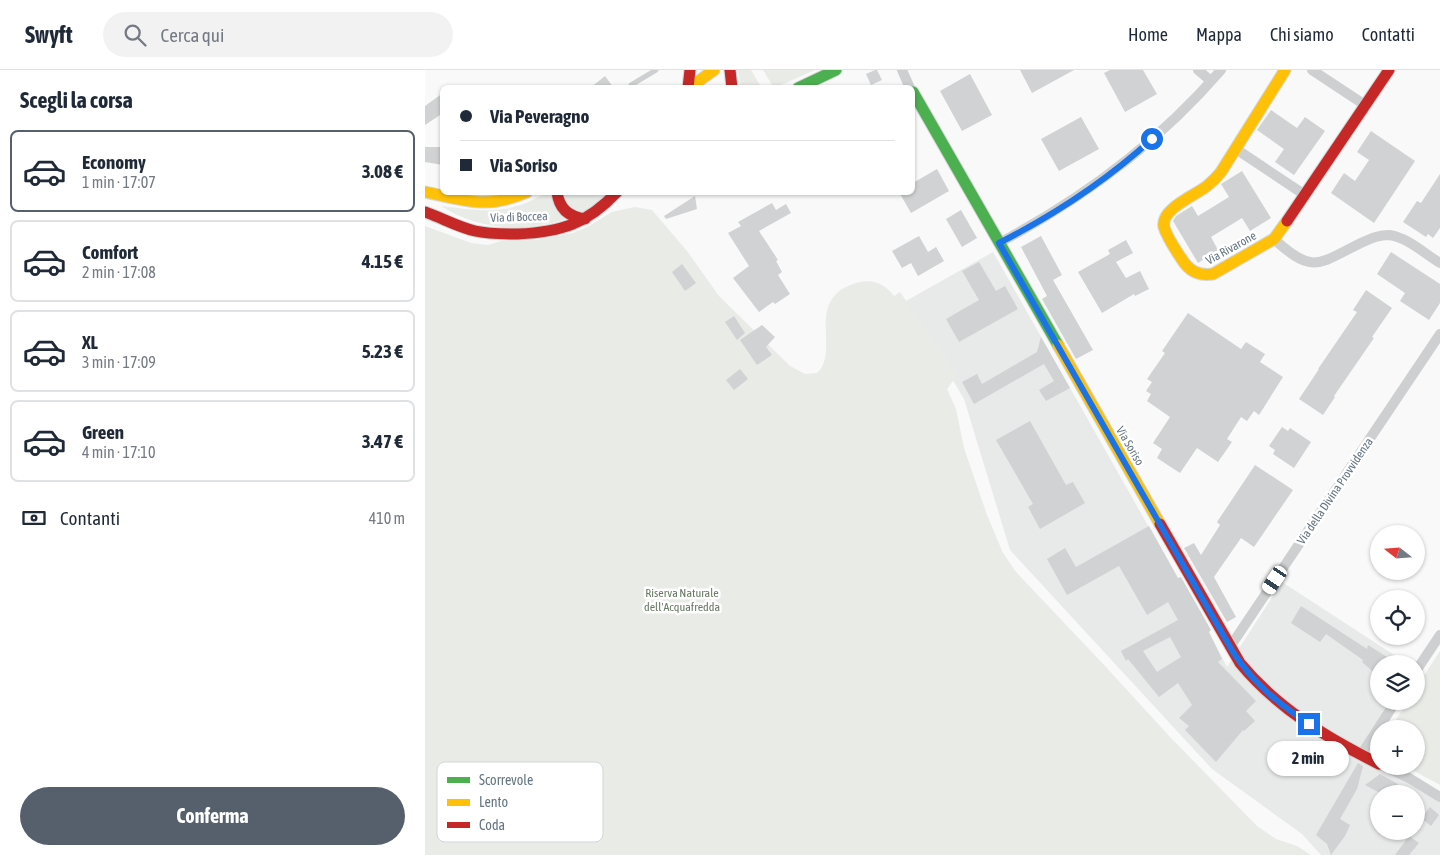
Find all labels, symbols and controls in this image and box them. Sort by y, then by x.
search box [103,12,453,57]
text: Swyft [25,21,73,48]
icon: search [121,21,149,49]
text: Cerca qui [161,24,224,46]
text: Home [1128,24,1168,45]
text: Mappa [1196,24,1242,45]
text: Chi siamo [1270,24,1334,45]
text: Contatti [1362,24,1415,45]
text: Scegli la corsa [20,87,133,113]
text: Via Peveragno [490,105,589,127]
route start [1141,128,1163,150]
icon: car [22,149,67,194]
text: Economy [82,151,146,173]
text: Via Soriso [490,154,558,176]
text: 3.08 € [362,160,403,182]
text: 1 min · 17:07 [82,173,156,191]
street label: Via di Boccea [490,209,548,225]
street label: Via Rivarone [1203,228,1259,268]
icon: car [22,239,67,284]
text: Comfort [82,241,138,263]
text: 4.15 € [362,250,403,272]
text: 2 min · 17:08 [82,263,156,281]
icon: car [22,329,67,374]
text: XL [82,331,98,353]
text: 5.23 € [362,340,403,362]
text: 3 min · 17:09 [82,353,156,371]
icon: car [22,419,67,464]
text: Green [82,421,124,443]
street label: Via Soriso [1113,424,1147,468]
text: 3.47 € [362,430,403,452]
street label: Via della Divina Provvidenza [1294,435,1376,547]
text: 4 min · 17:10 [82,443,155,461]
icon: cash [20,504,48,532]
text: Contanti [60,507,120,529]
text: 410 m [369,509,405,527]
north arrow [1370,525,1425,580]
map controls [1370,525,1425,840]
car [1260,563,1289,597]
park label: Riserva Naturale dell'Acquafredda [644,586,720,614]
button: locate [1370,590,1425,645]
button: layers [1370,655,1425,710]
route end [1298,713,1320,735]
button: + [1370,720,1425,775]
callout: 2 min [1268,742,1350,776]
text: 2 min [1292,749,1324,767]
legend [437,762,603,842]
text: Scorrevole [479,772,533,788]
button: − [1370,785,1425,840]
button: Conferma [20,787,405,845]
text: Lento [479,794,508,810]
text: Coda [479,817,505,833]

